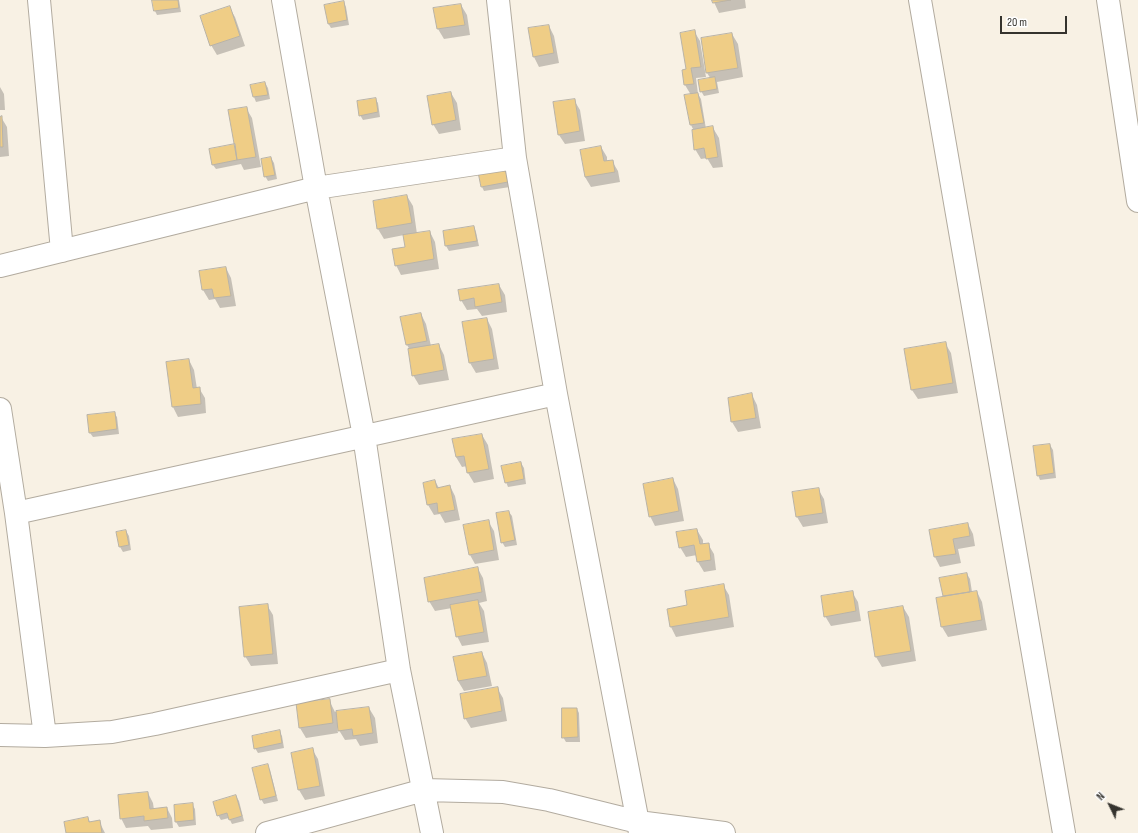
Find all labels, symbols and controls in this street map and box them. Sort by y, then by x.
scale bar [1002,8,1069,34]
text: 20 m [1007,15,1027,30]
north arrow [1090,785,1130,825]
text: N [1094,790,1108,803]

